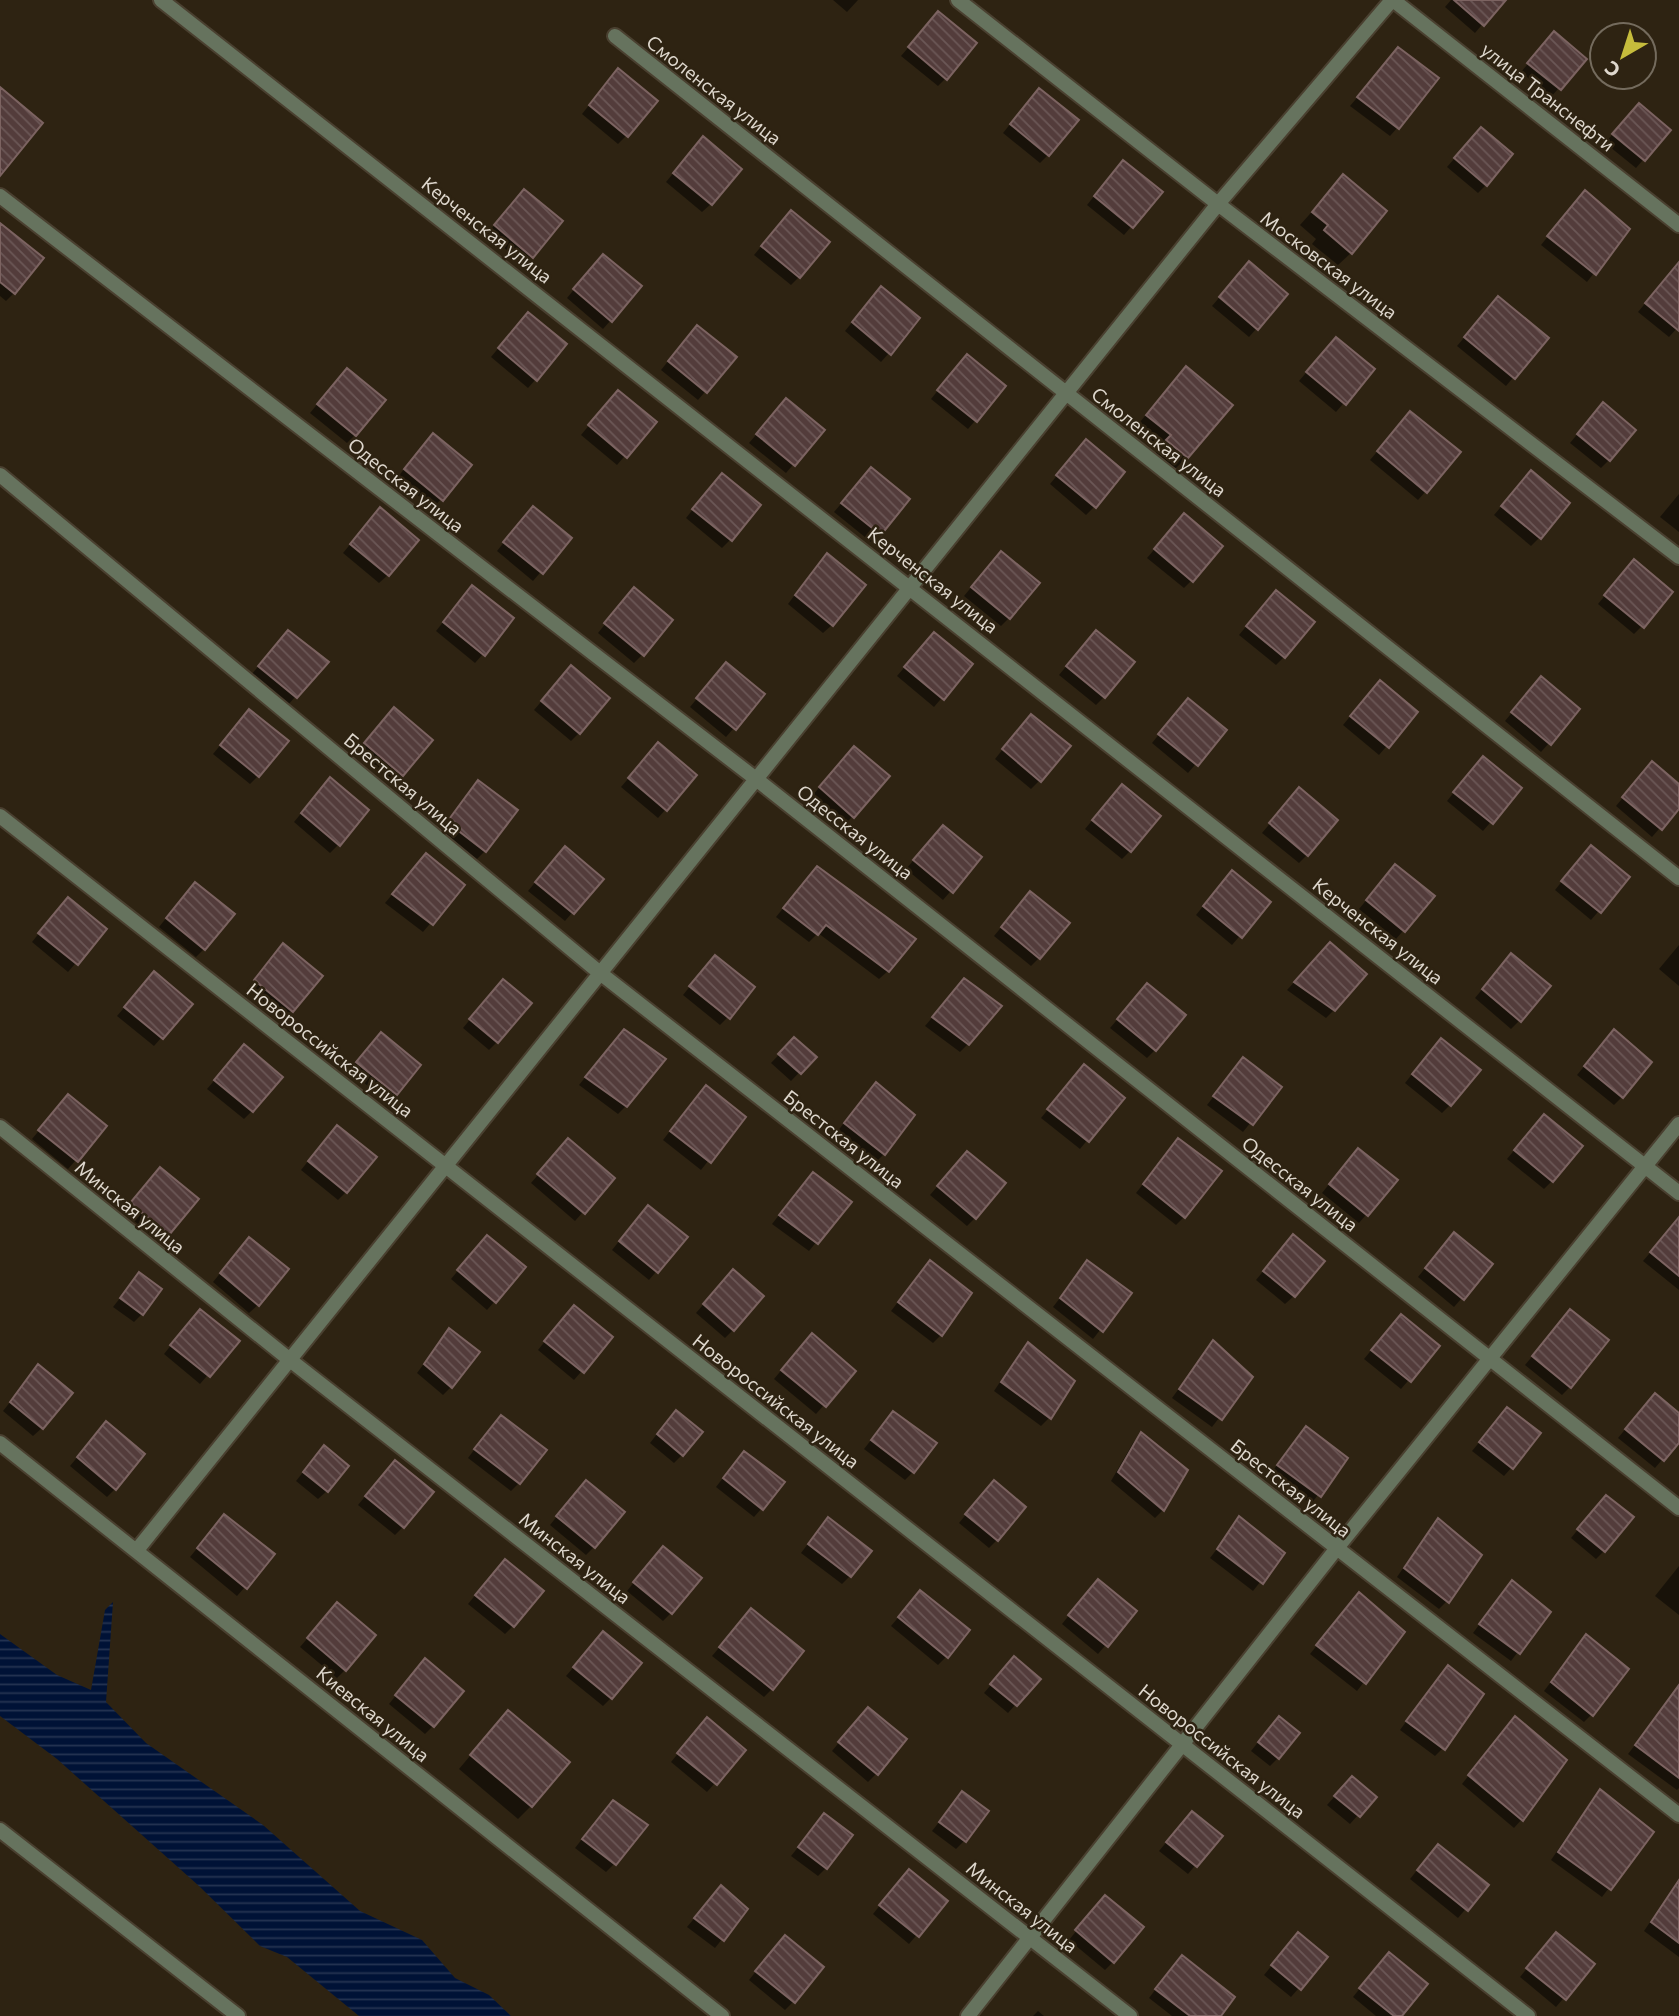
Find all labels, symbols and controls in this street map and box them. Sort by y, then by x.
north arrow [1588,21,1658,91]
street label: Смоленская улица [642,30,786,149]
street label: улица Транснефти [1477,37,1620,156]
text: С [1600,57,1624,83]
street label: Керченская улица [418,172,557,288]
street label: Московская улица [1256,206,1402,323]
street label: Смоленская улица [1087,382,1231,501]
street label: Одесская улица [344,432,469,537]
street label: Керченская улица [864,522,1003,638]
street label: Брестская улица [340,728,467,839]
street label: Одесская улица [793,779,918,884]
street label: Керченская улица [1309,873,1448,989]
street label: Новороссийская улица [242,977,418,1122]
street label: Брестская улица [780,1085,909,1193]
street label: Одесская улица [1238,1131,1363,1236]
street label: Минская улица [71,1155,190,1258]
street label: Новороссийская улица [688,1328,864,1473]
street label: Брестская улица [1227,1434,1356,1542]
street label: Минская улица [515,1507,636,1608]
street label: Киевская улица [312,1661,434,1766]
street label: Новороссийская улица [1134,1678,1310,1823]
street label: Минская улица [962,1856,1083,1957]

